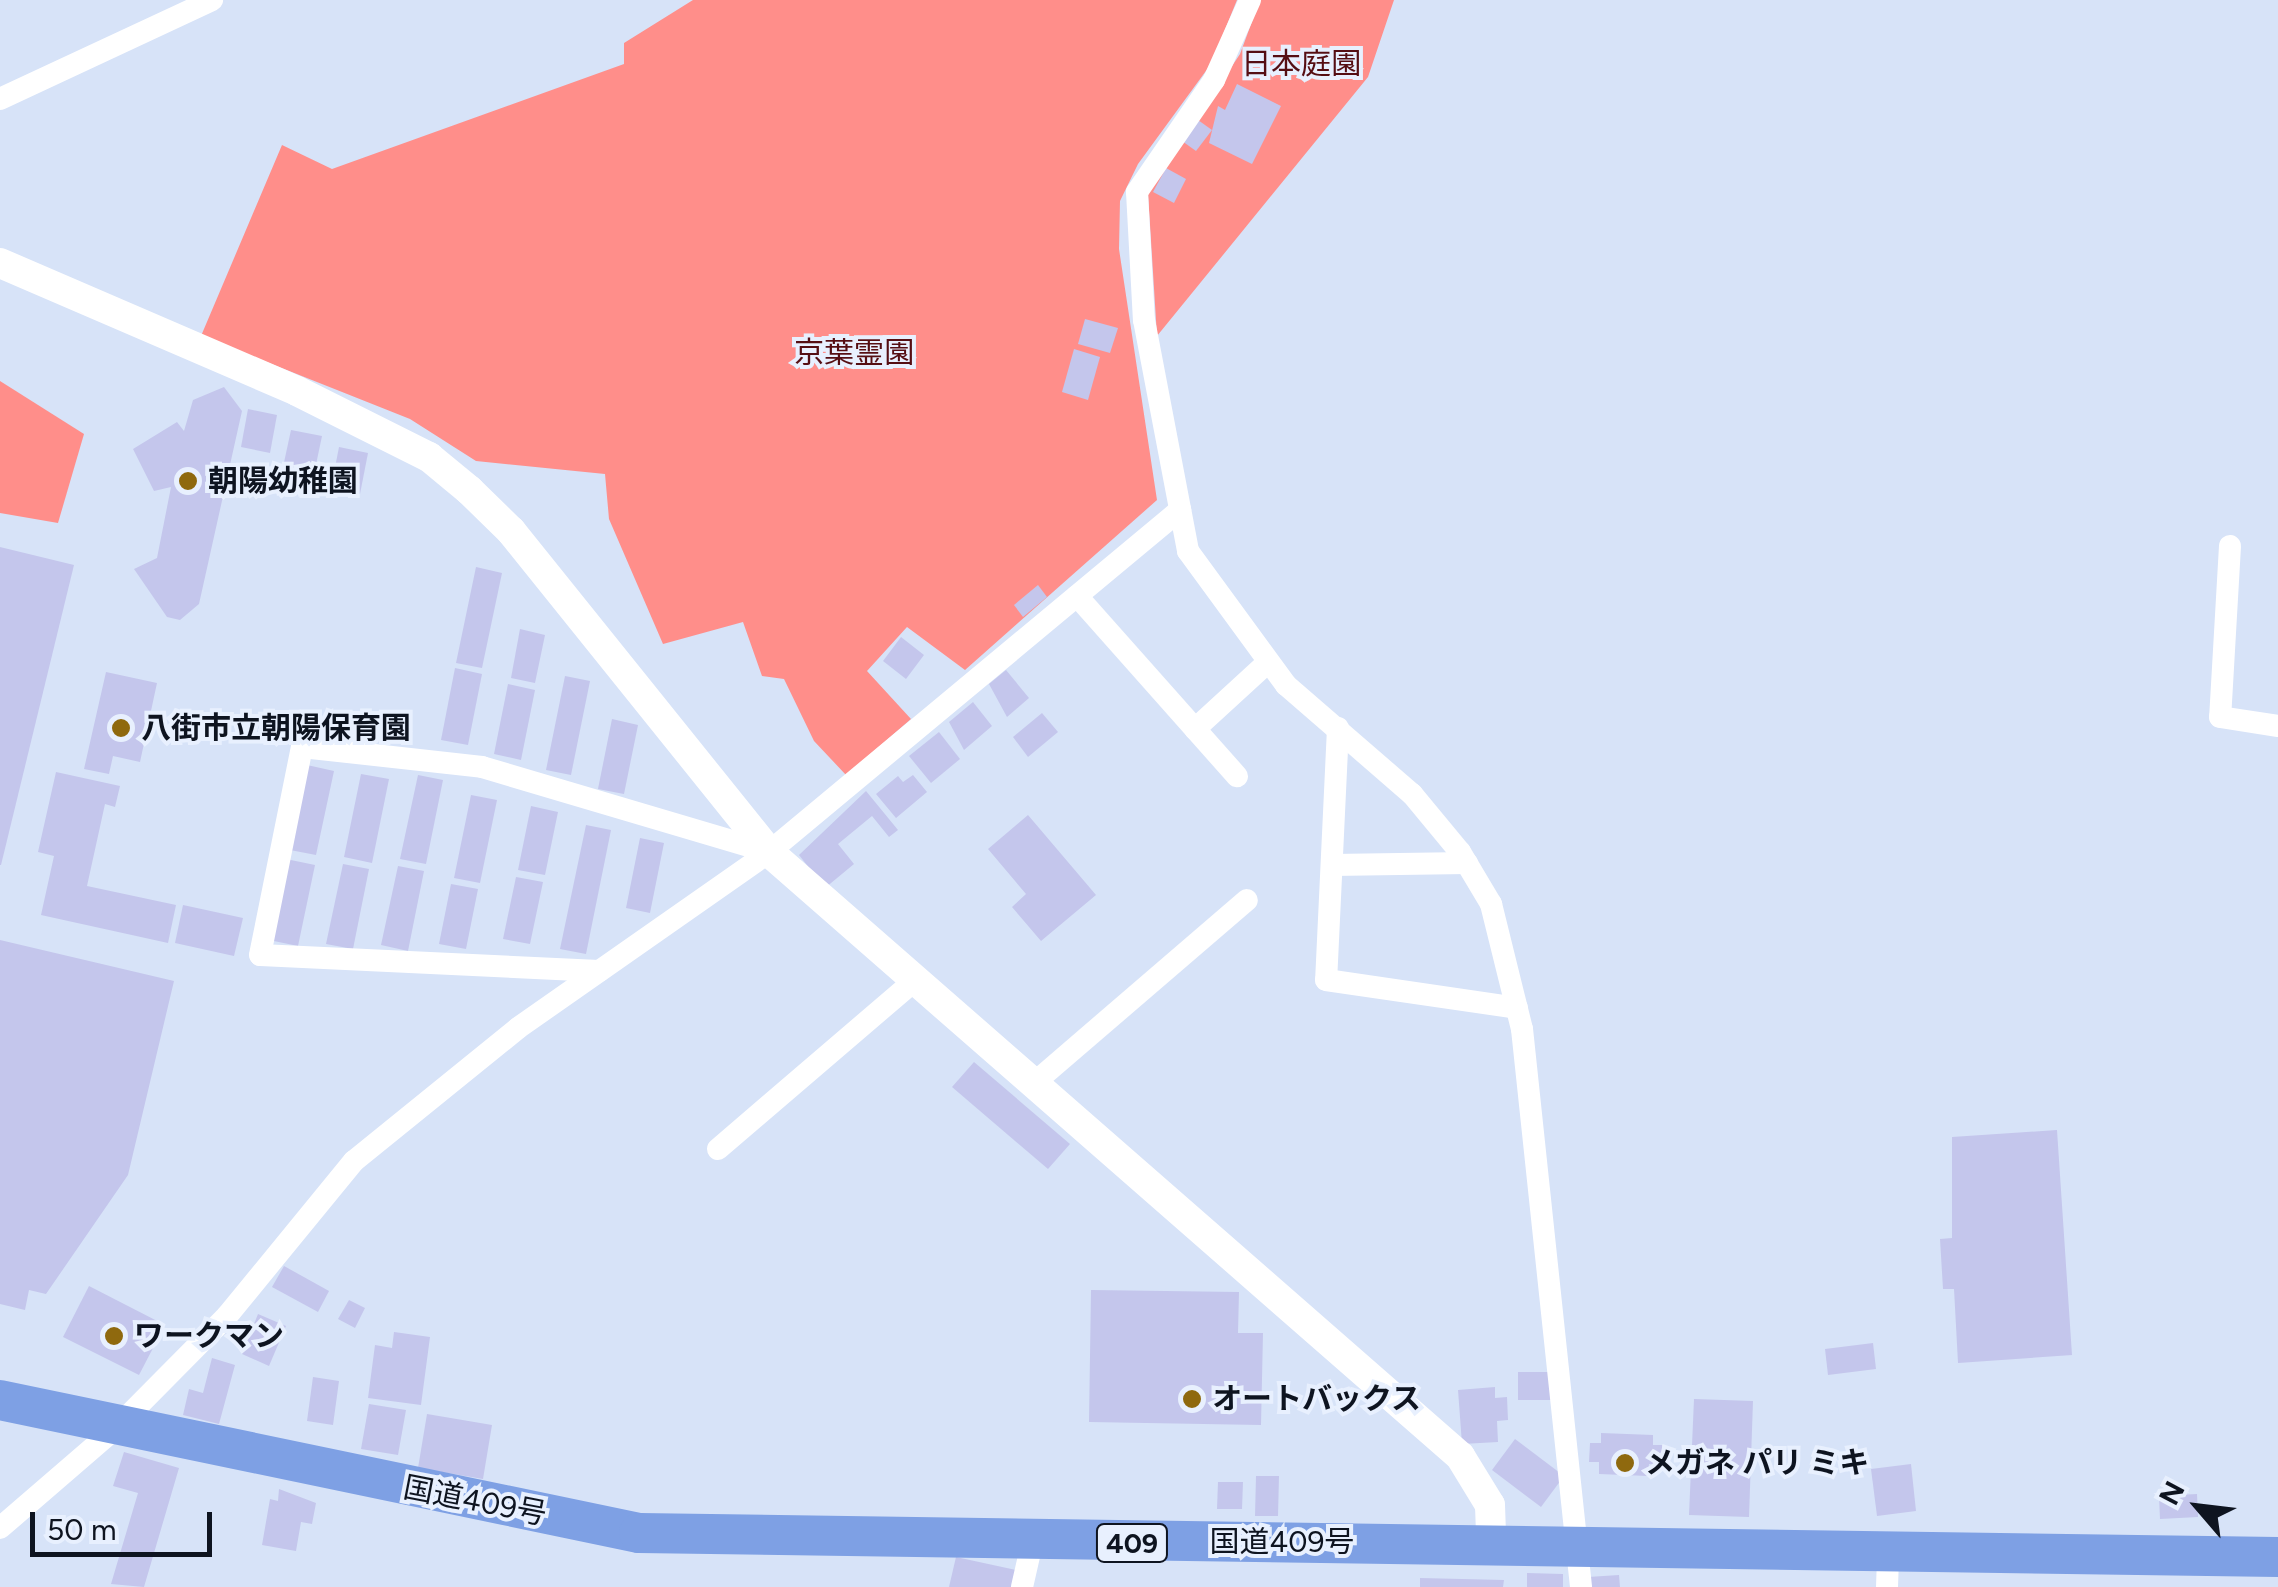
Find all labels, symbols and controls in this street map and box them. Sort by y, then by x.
park label: 日本庭園 [1241,46,1361,82]
park label: 京葉霊園 [794,335,914,371]
place label: 朝陽幼稚園 [208,463,358,499]
marker: 朝陽幼稚園 [177,470,199,492]
place label: 八街市立朝陽保育園 [141,710,411,746]
marker: 八街市立朝陽保育園 [110,717,132,739]
place label: ワークマン [134,1318,284,1354]
marker: ワークマン [103,1325,125,1347]
place label: オートバックス [1212,1381,1422,1417]
marker: オートバックス [1181,1388,1203,1410]
place label: メガネ パリ ミキ [1645,1445,1869,1481]
marker: メガネ パリ ミキ [1614,1452,1636,1474]
north arrow [2148,1457,2248,1557]
street label: 国道409号 [400,1470,550,1532]
text: N [2151,1475,2192,1510]
scale bar [35,1492,218,1554]
text: 50 m [47,1511,116,1548]
road number: 409 [1094,1520,1170,1566]
street label: 国道409号 [1210,1524,1354,1560]

